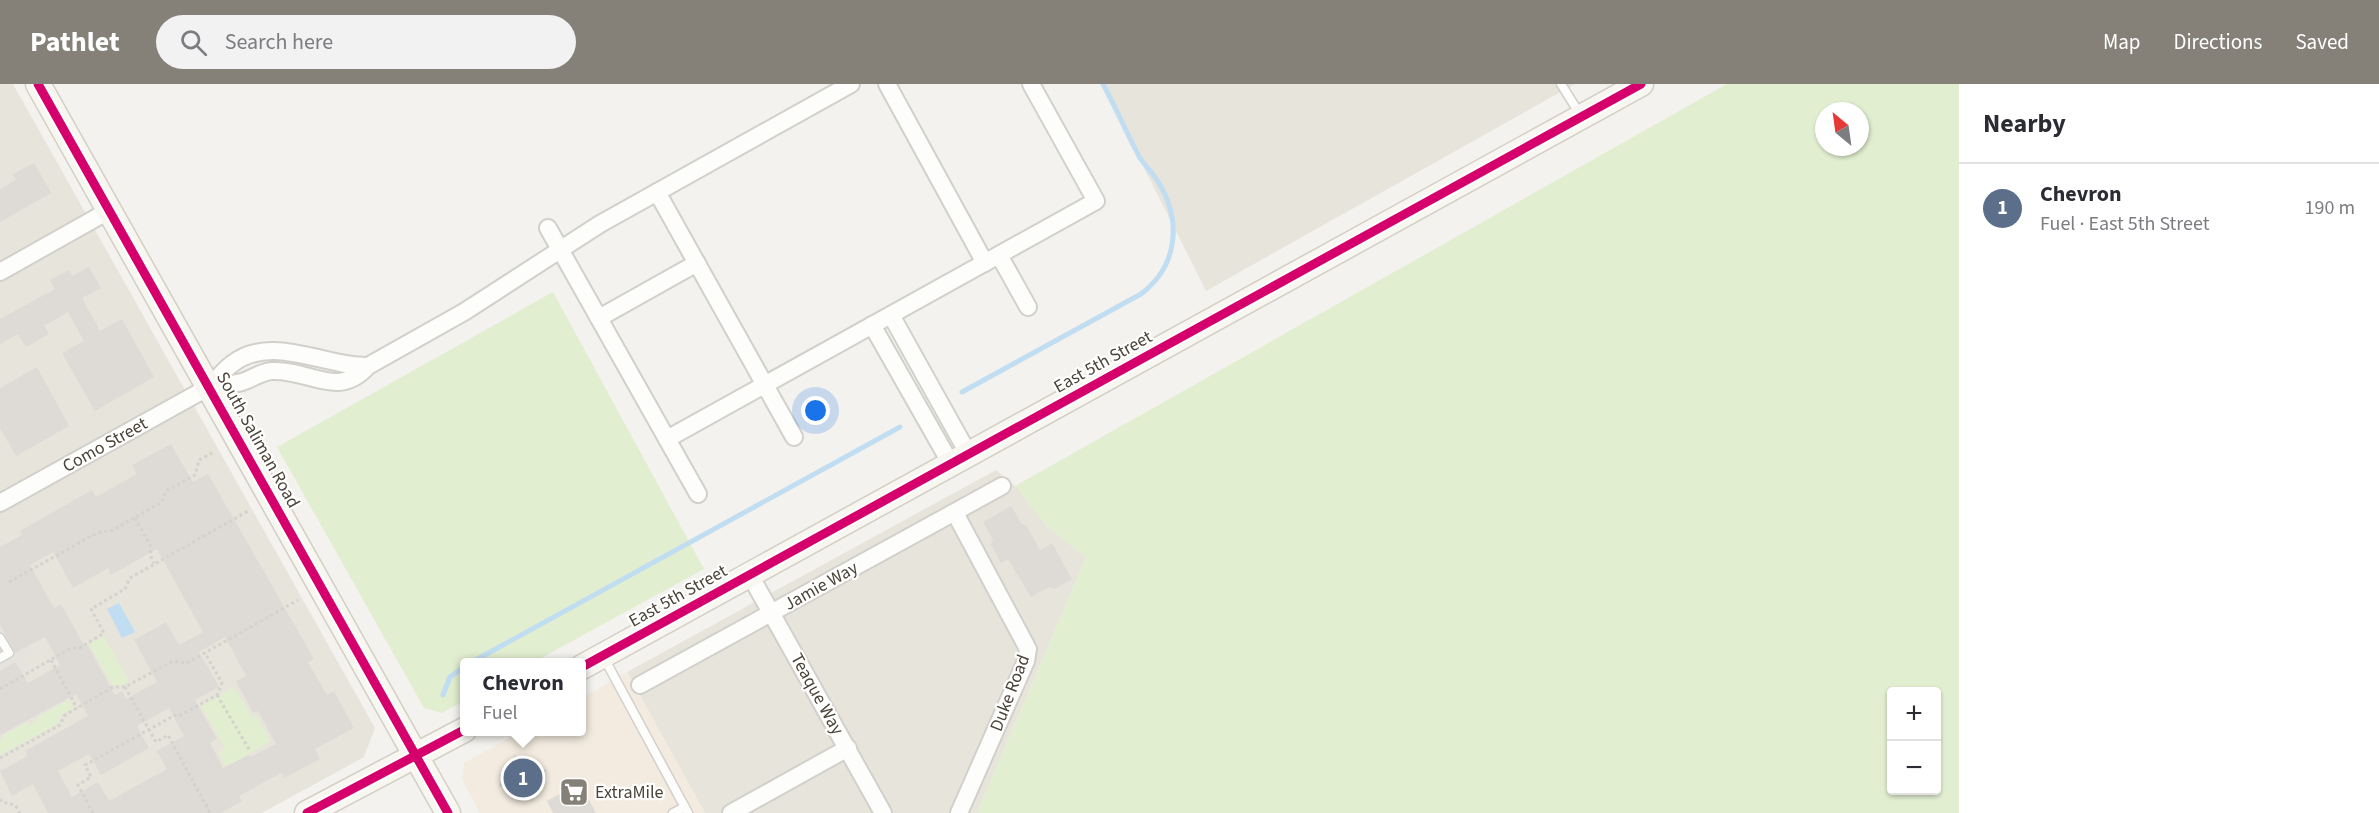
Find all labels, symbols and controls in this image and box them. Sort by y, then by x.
search box [156,15,576,69]
text: Pathlet [30,22,120,62]
icon: search [177,26,210,59]
text: Search here [225,26,333,58]
text: Map [2103,27,2141,57]
text: Directions [2174,27,2262,57]
text: Saved [2295,27,2349,57]
north arrow [1815,102,1869,156]
text: Nearby [1983,105,2066,142]
text: Chevron [2040,178,2121,210]
text: 1 [1997,194,2008,222]
text: 190 m [2305,194,2355,222]
text: Fuel · East 5th Street [2040,210,2209,238]
street label: East 5th Street [1049,325,1157,399]
street label: South Saliman Road [210,367,306,513]
your location [801,396,830,425]
street label: Como Street [58,411,152,479]
street label: Jamie Way [780,555,863,617]
street label: East 5th Street [624,559,732,633]
street label: Teaque Way [784,649,850,740]
street label: Duke Road [984,651,1036,735]
popup [460,658,586,736]
text: Chevron [482,667,564,699]
map controls [1887,687,1941,795]
button: + [1887,687,1941,741]
text: Fuel [482,699,518,727]
button: − [1887,741,1941,795]
pin: 1 [504,756,542,800]
supermarket icon: ExtraMile [558,776,590,808]
place label: ExtraMile [595,780,664,805]

